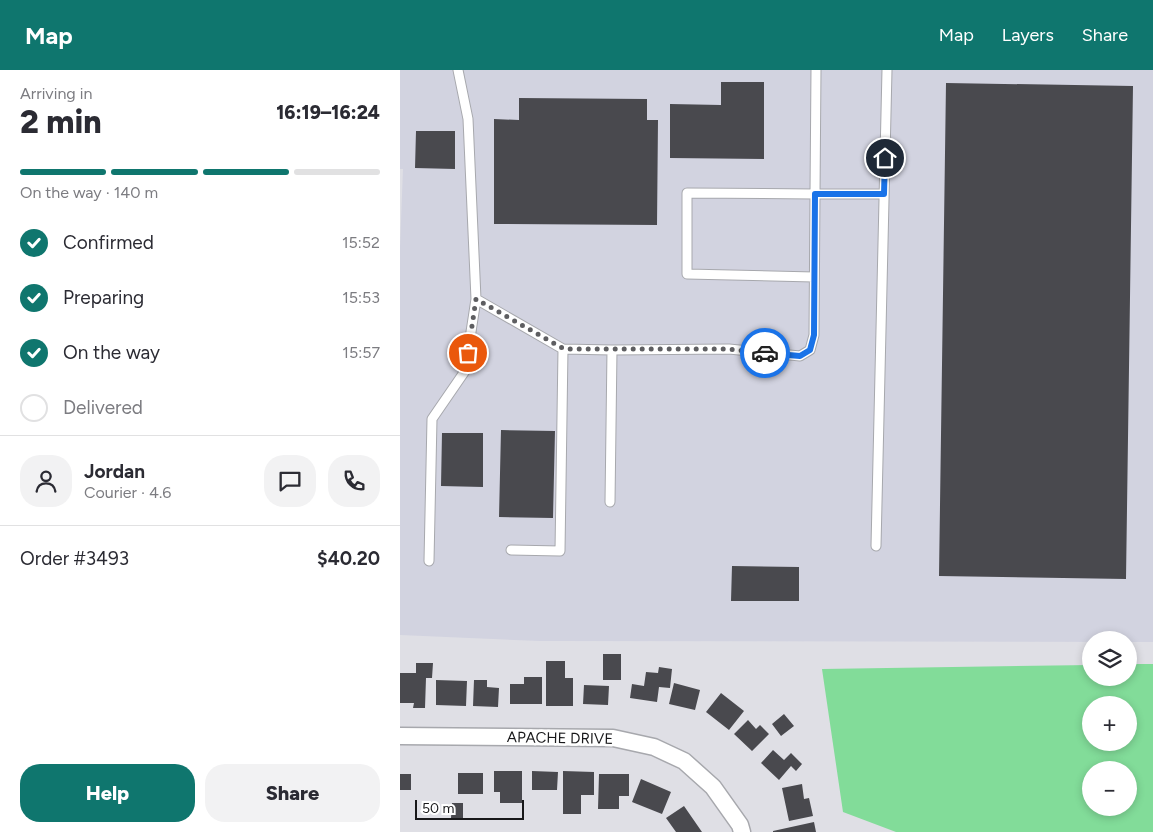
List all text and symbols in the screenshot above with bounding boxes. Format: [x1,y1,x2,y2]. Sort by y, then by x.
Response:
text: Map [25,21,73,50]
text: Map [939,24,974,46]
text: Layers [1002,24,1054,46]
text: Share [1082,24,1128,46]
text: Arriving in [20,84,92,103]
text: 16:19–16:24 [276,101,380,124]
text: 2 min [20,103,102,141]
pin [864,137,906,179]
icon: home [871,144,899,172]
text: On the way · 140 m [20,183,158,202]
icon: check [20,229,48,257]
text: Confirmed [63,231,154,254]
text: 15:52 [342,233,380,252]
icon: check [20,284,48,312]
text: Preparing [63,286,144,309]
text: 15:53 [342,288,380,307]
courier [740,328,790,378]
pin [447,332,489,374]
icon: check [20,339,48,367]
icon: bag [454,339,482,367]
icon: car [751,339,779,367]
text: On the way [63,341,160,364]
text: 15:57 [342,343,380,362]
text: Delivered [63,396,143,419]
button: person [20,455,72,507]
button: chat [264,455,316,507]
button: phone [328,455,380,507]
text: Jordan [84,460,145,483]
text: Courier · 4.6 [84,483,171,502]
text: Order #3493 [20,547,129,570]
text: $40.20 [317,547,380,570]
map controls [1082,631,1137,816]
button: layers [1082,631,1137,686]
button: + [1082,696,1137,751]
street label: APACHE DRIVE [507,728,613,748]
button: − [1082,761,1137,816]
button: Help [20,764,195,822]
button: Share [205,764,380,822]
scale bar [415,797,524,820]
text: 50 m [422,800,454,817]

